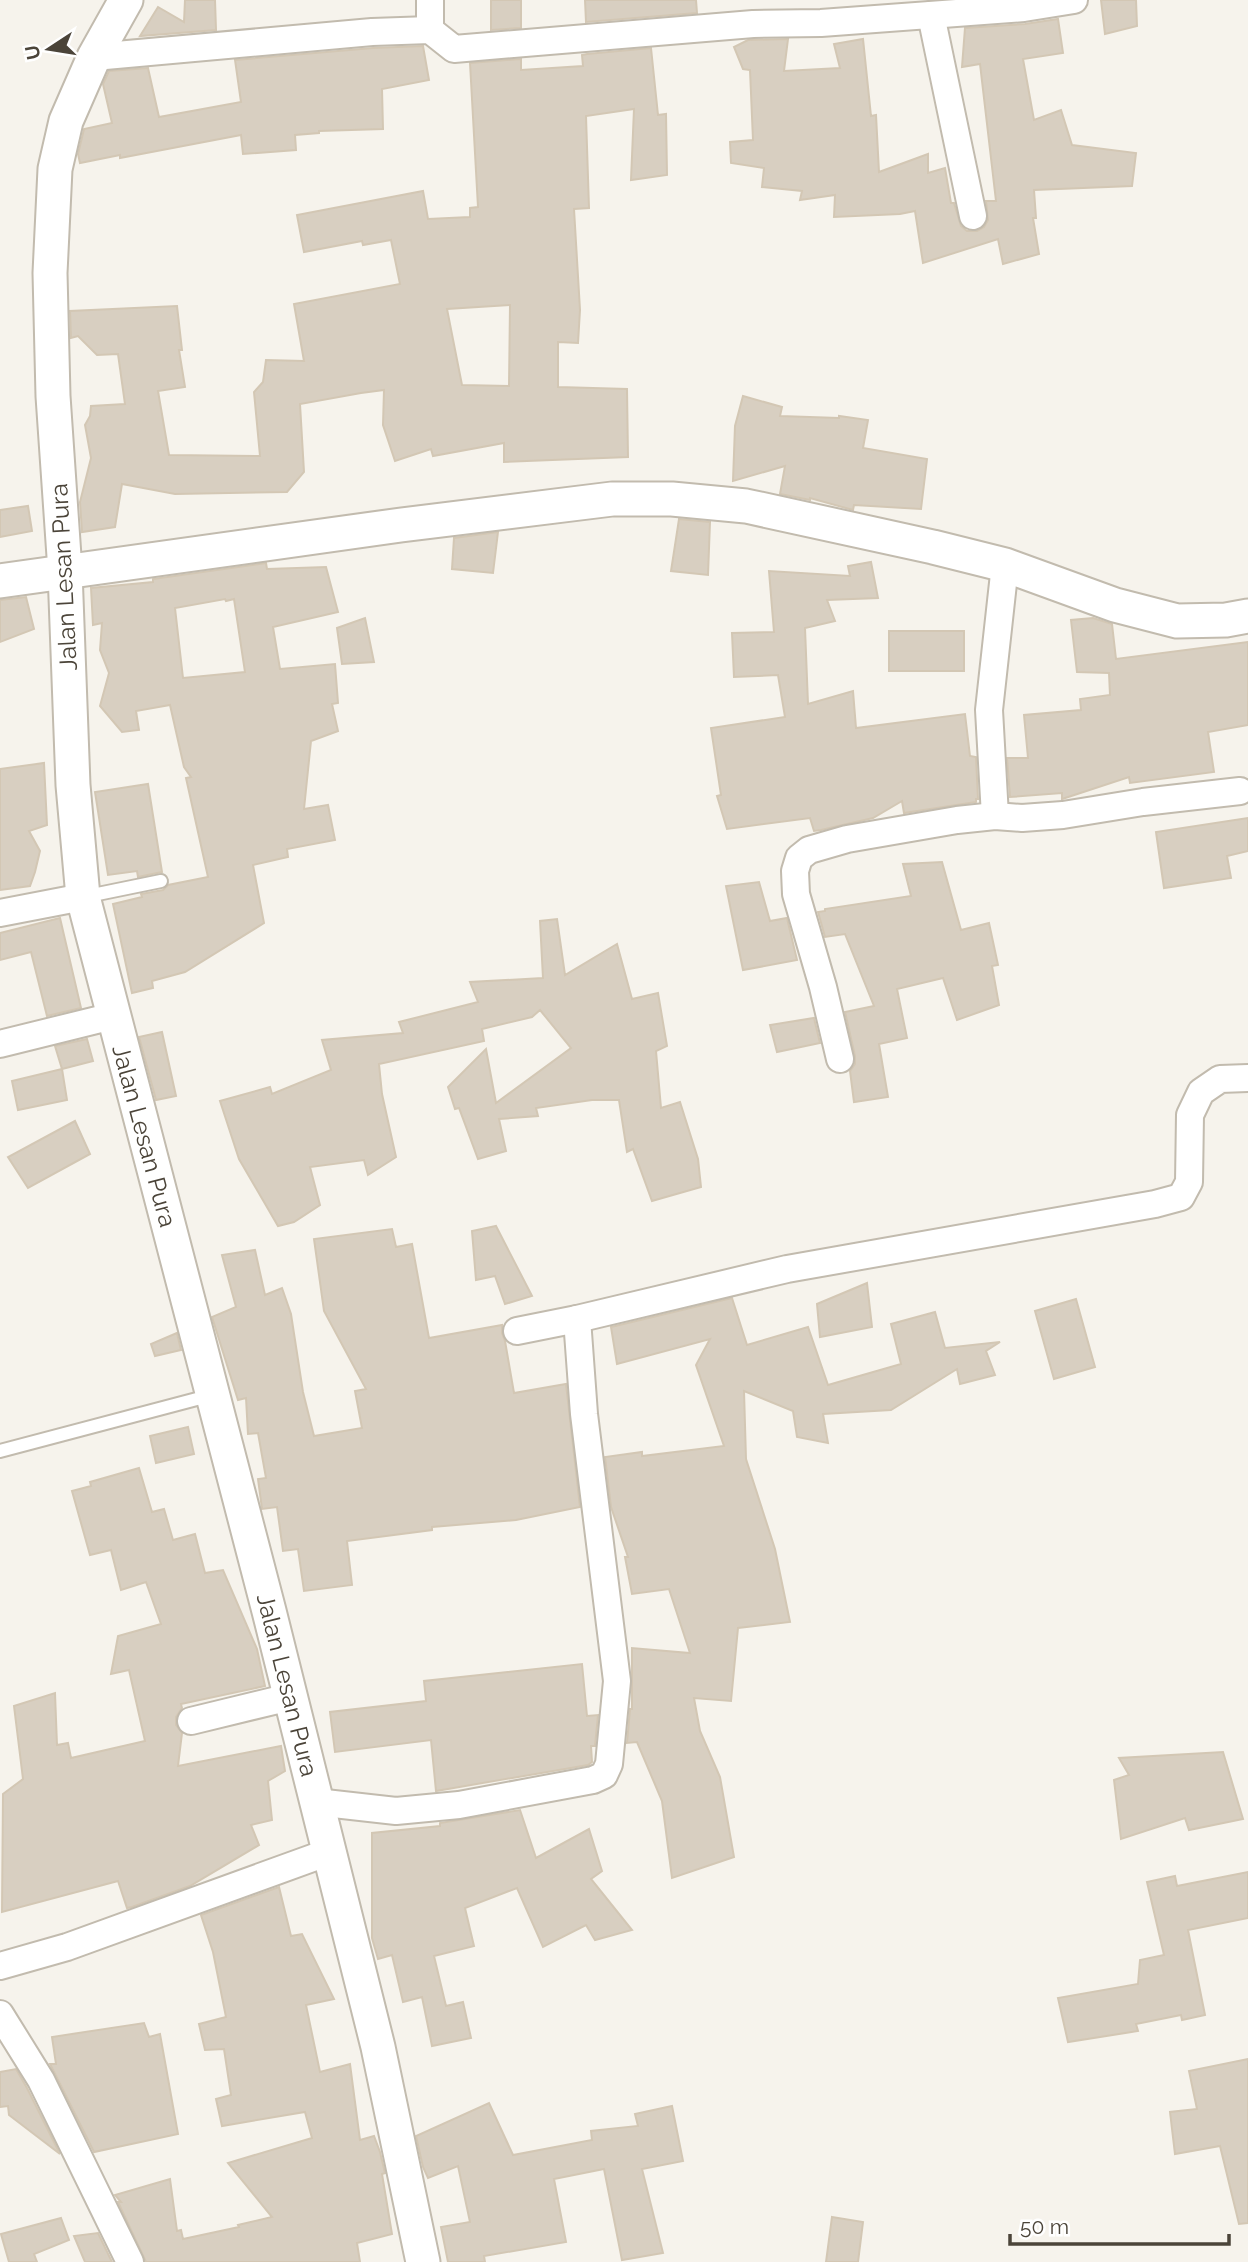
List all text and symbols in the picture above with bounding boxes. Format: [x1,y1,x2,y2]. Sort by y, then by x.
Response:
north arrow [14,14,84,84]
text: U [20,43,45,62]
street label: Jalan Lesan Pura [44,483,83,671]
street label: Jalan Lesan Pura [106,1042,183,1230]
street label: Jalan Lesan Pura [251,1590,324,1779]
scale bar [1010,2202,1229,2246]
text: 50 m [1020,2214,1069,2239]

